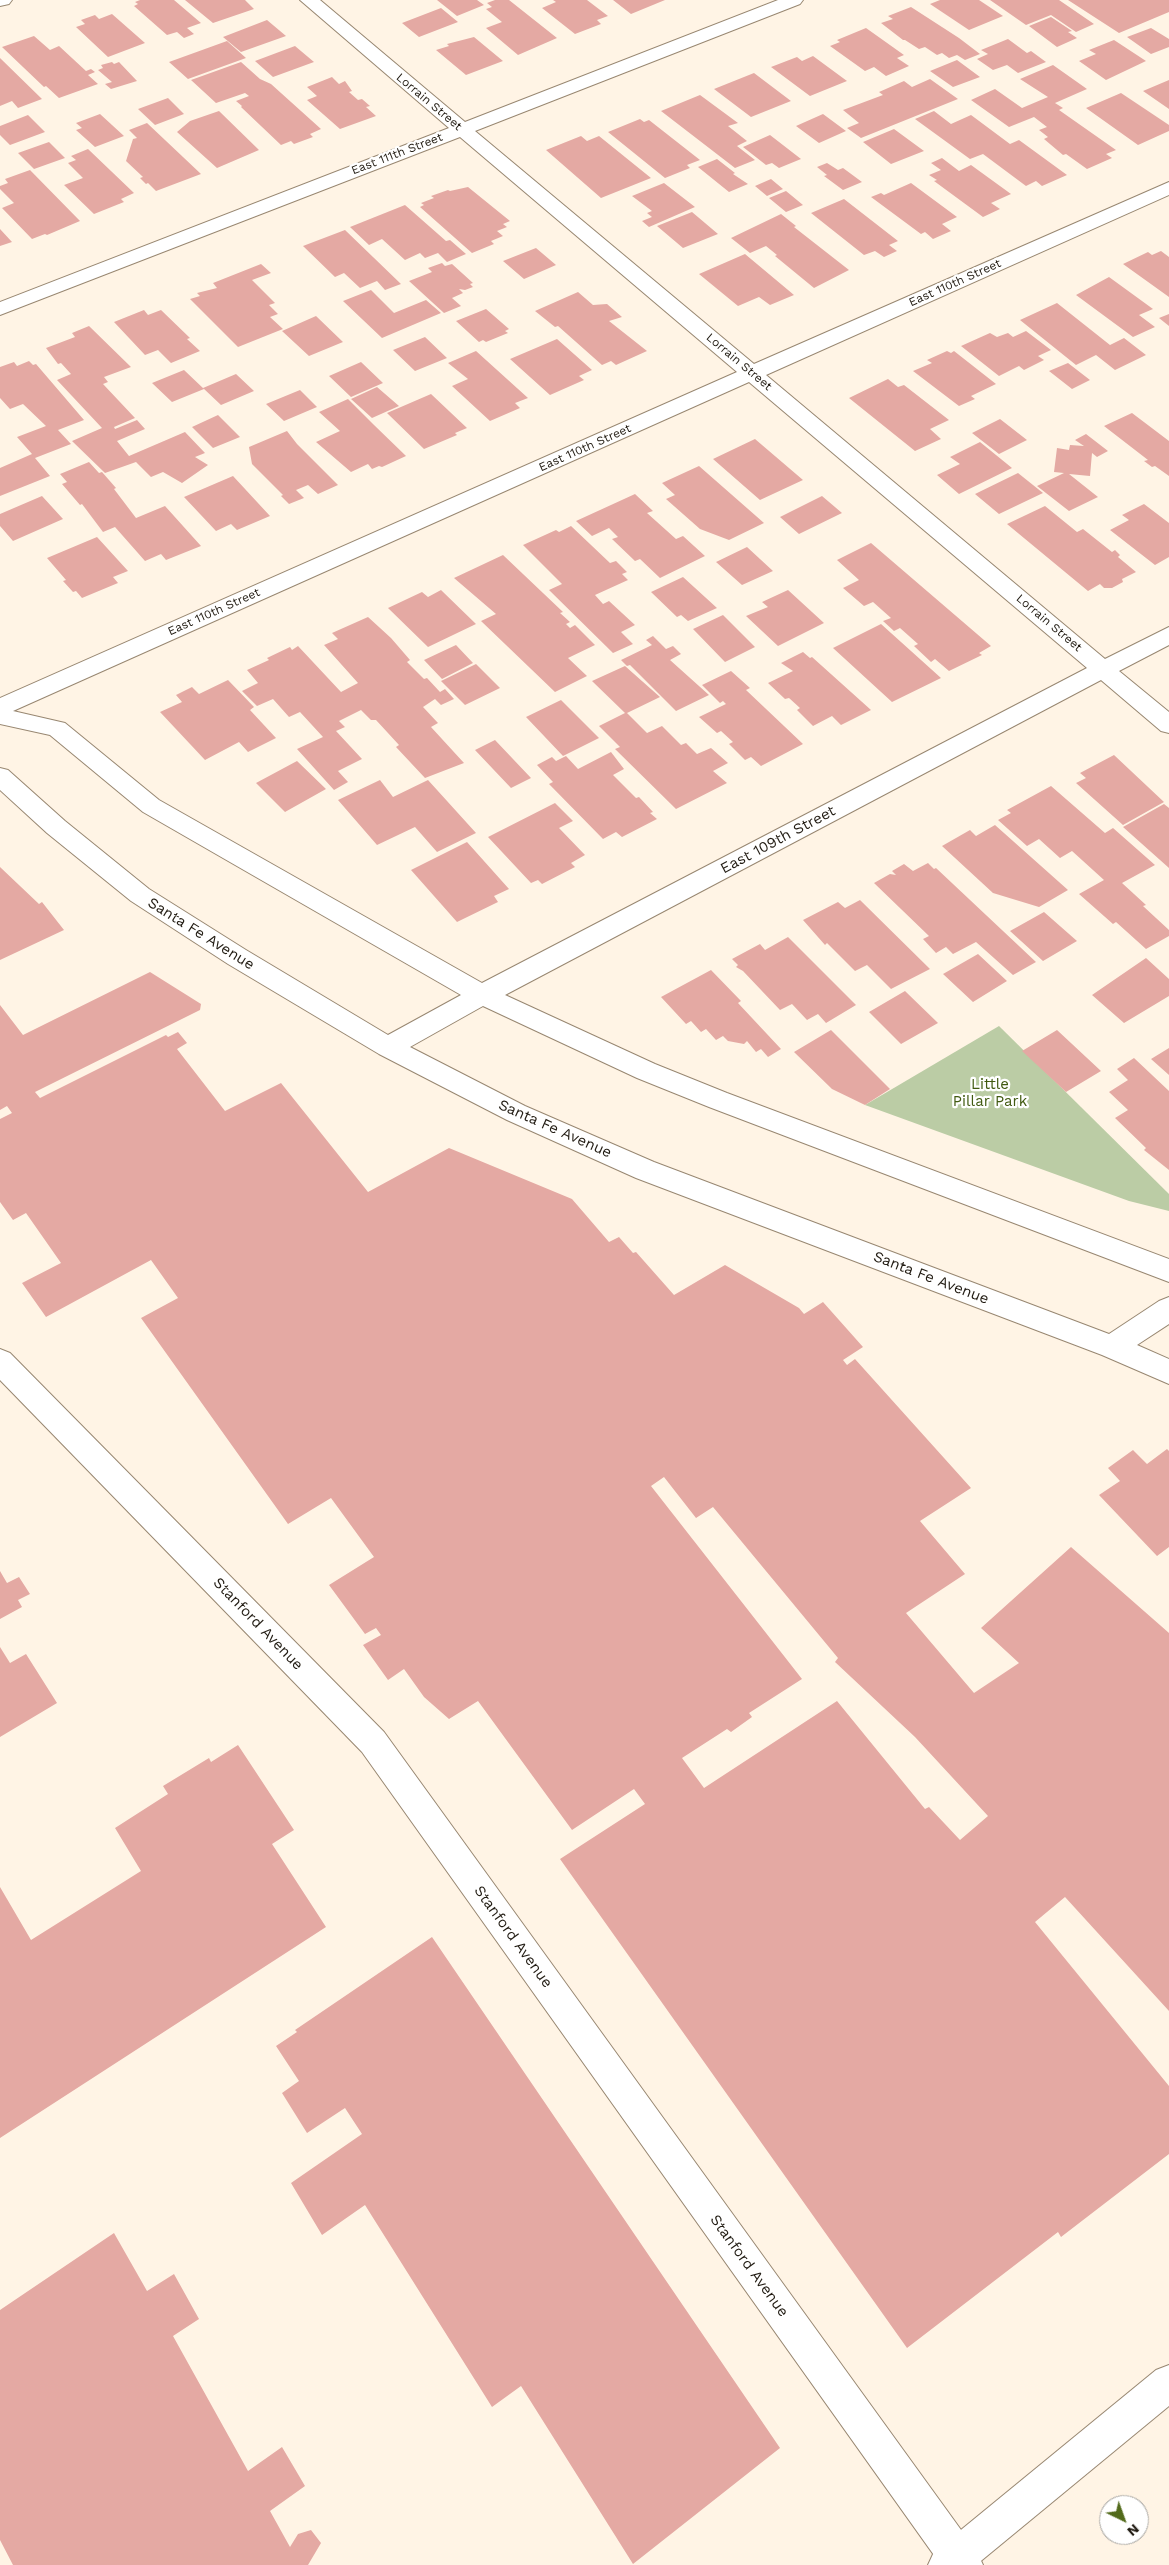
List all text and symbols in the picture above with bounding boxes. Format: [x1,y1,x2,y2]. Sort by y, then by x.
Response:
street label: Lorrain Street [393,70,465,134]
street label: East 111th Street [349,130,445,178]
street label: East 110th Street [907,256,1003,310]
street label: Lorrain Street [703,330,775,394]
street label: East 110th Street [537,421,633,475]
street label: East 110th Street [166,585,262,639]
street label: Lorrain Street [1013,591,1085,655]
street label: East 109th Street [717,802,839,878]
street label: Santa Fe Avenue [144,894,258,974]
park label: Little Pillar Park [953,1076,1027,1111]
street label: Santa Fe Avenue [496,1096,614,1162]
street label: Santa Fe Avenue [871,1248,991,1308]
street label: Stanford Avenue [209,1574,307,1674]
street label: Stanford Avenue [470,1882,556,1992]
street label: Stanford Avenue [706,2211,792,2321]
north arrow [1099,2495,1149,2545]
text: N [1124,2521,1143,2540]

